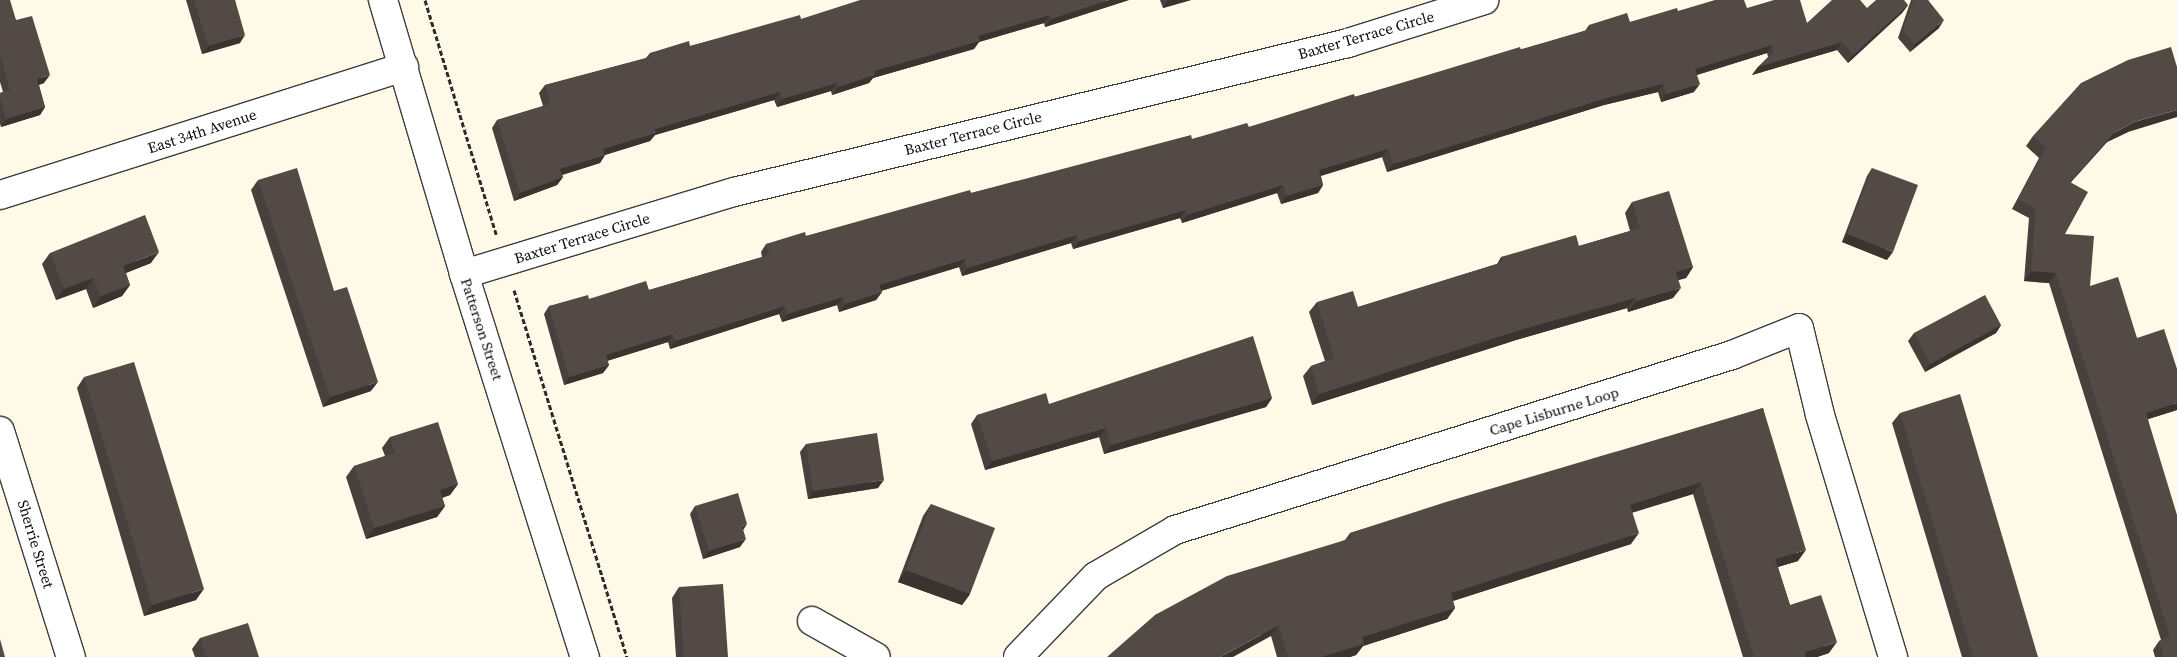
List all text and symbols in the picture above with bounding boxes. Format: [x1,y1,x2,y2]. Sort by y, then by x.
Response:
street label: Baxter Terrace Circle [1296,7,1436,63]
street label: East 34th Avenue [145,105,259,157]
street label: Baxter Terrace Circle [902,107,1044,159]
street label: Baxter Terrace Circle [512,209,652,267]
street label: Patterson Street [457,276,507,382]
street label: Cape Lisburne Loop [1487,383,1621,439]
street label: Sherrie Street [14,498,58,590]

